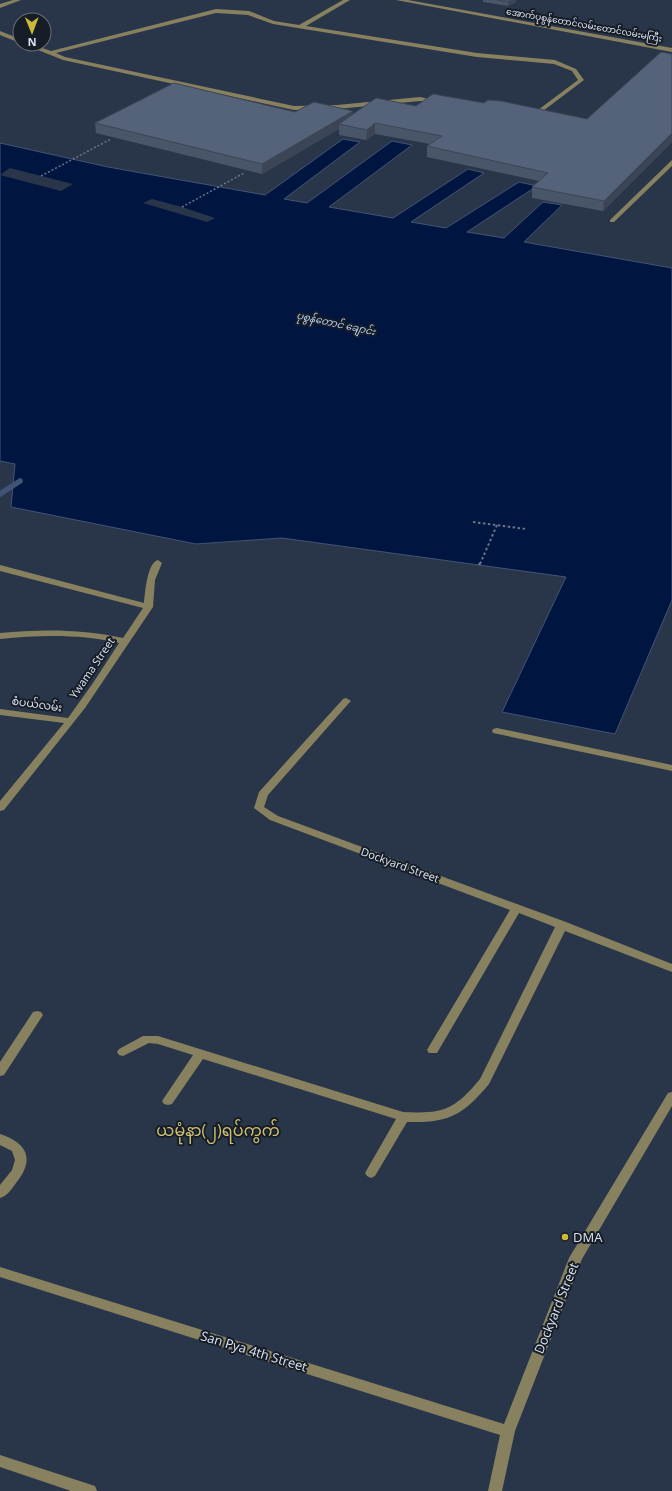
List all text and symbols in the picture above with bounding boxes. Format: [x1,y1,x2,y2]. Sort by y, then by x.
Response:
street label: အောက်ပုစွန်တောင်လမ်းတောင်လမ်းမကြီး [505,4,663,46]
north arrow [12,12,52,52]
text: N [28,35,37,50]
water label: ပုစွန်တောင် ချောင်း [295,308,377,340]
street label: Ywama Street [66,634,118,701]
street label: စံပယ်လမ်း [11,693,63,714]
street label: Dockyard Street [359,843,441,886]
district label: ယမုံနာ(၂)ရပ်ကွက် [156,1119,280,1145]
place label: DMA [573,1228,603,1246]
marker: DMA [560,1232,570,1242]
street label: Dockyard Street [529,1259,583,1356]
street label: San Pya 4th Street [199,1326,310,1376]

